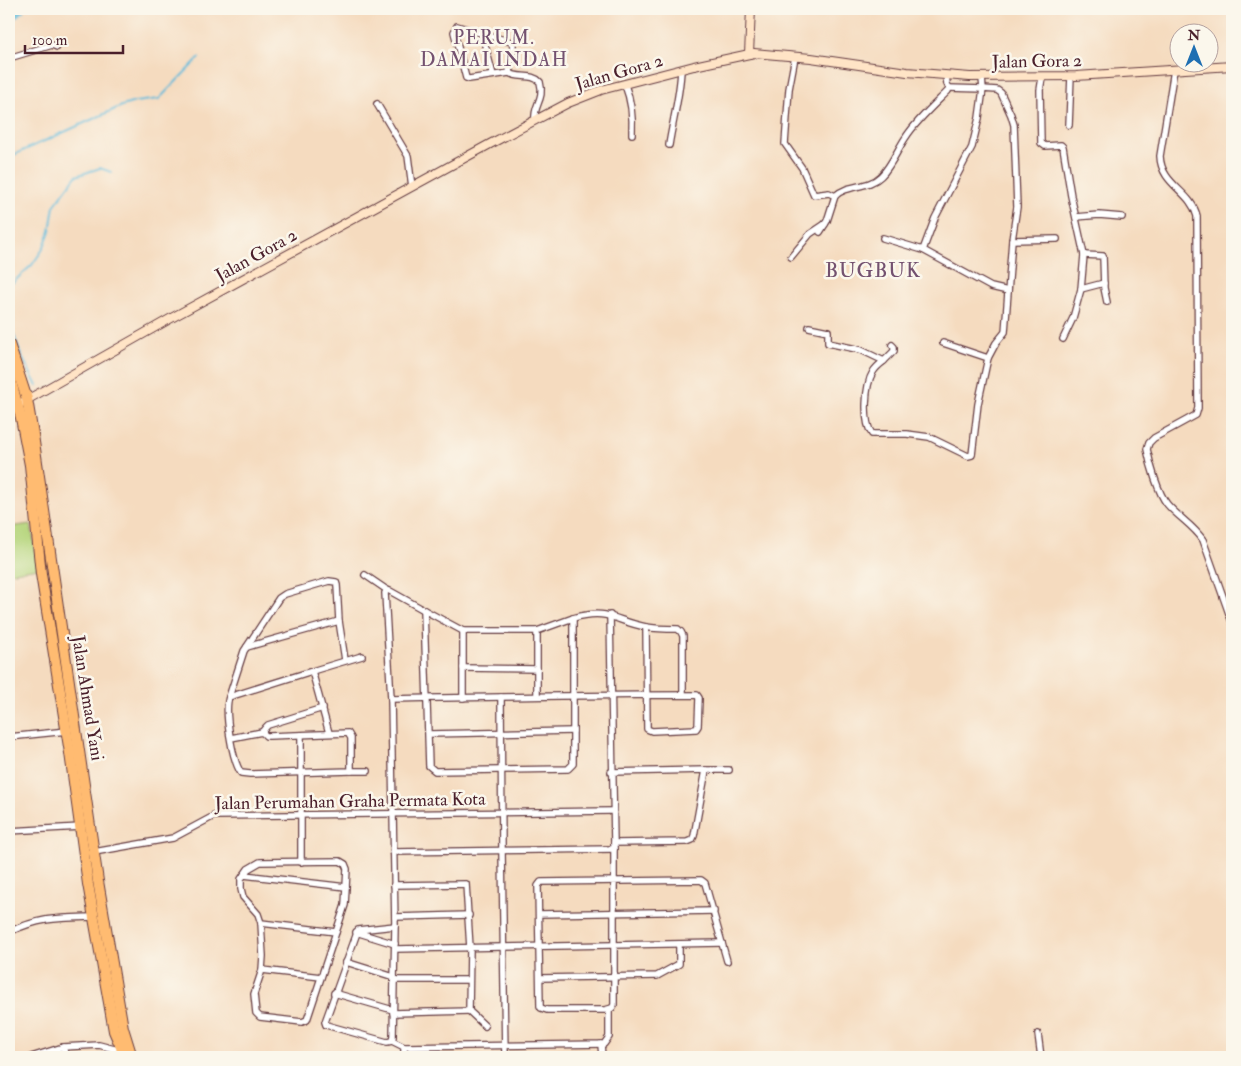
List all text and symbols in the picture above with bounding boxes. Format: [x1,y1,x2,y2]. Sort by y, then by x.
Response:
scale bar [25,22,122,54]
north arrow [1168,22,1218,72]
district label: PERUM. DAMAI INDAH [420,26,568,72]
text: N [1187,27,1201,44]
text: 100 m [32,31,68,50]
street label: Jalan Gora 2 [572,49,666,96]
street label: Jalan Gora 2 [991,49,1082,74]
street label: Jalan Gora 2 [210,224,301,288]
district label: BUGBUK [825,258,921,283]
street label: Jalan Ahmad Yani [66,633,109,763]
street label: Jalan Perumahan Graha Permata Kota [213,788,486,815]

